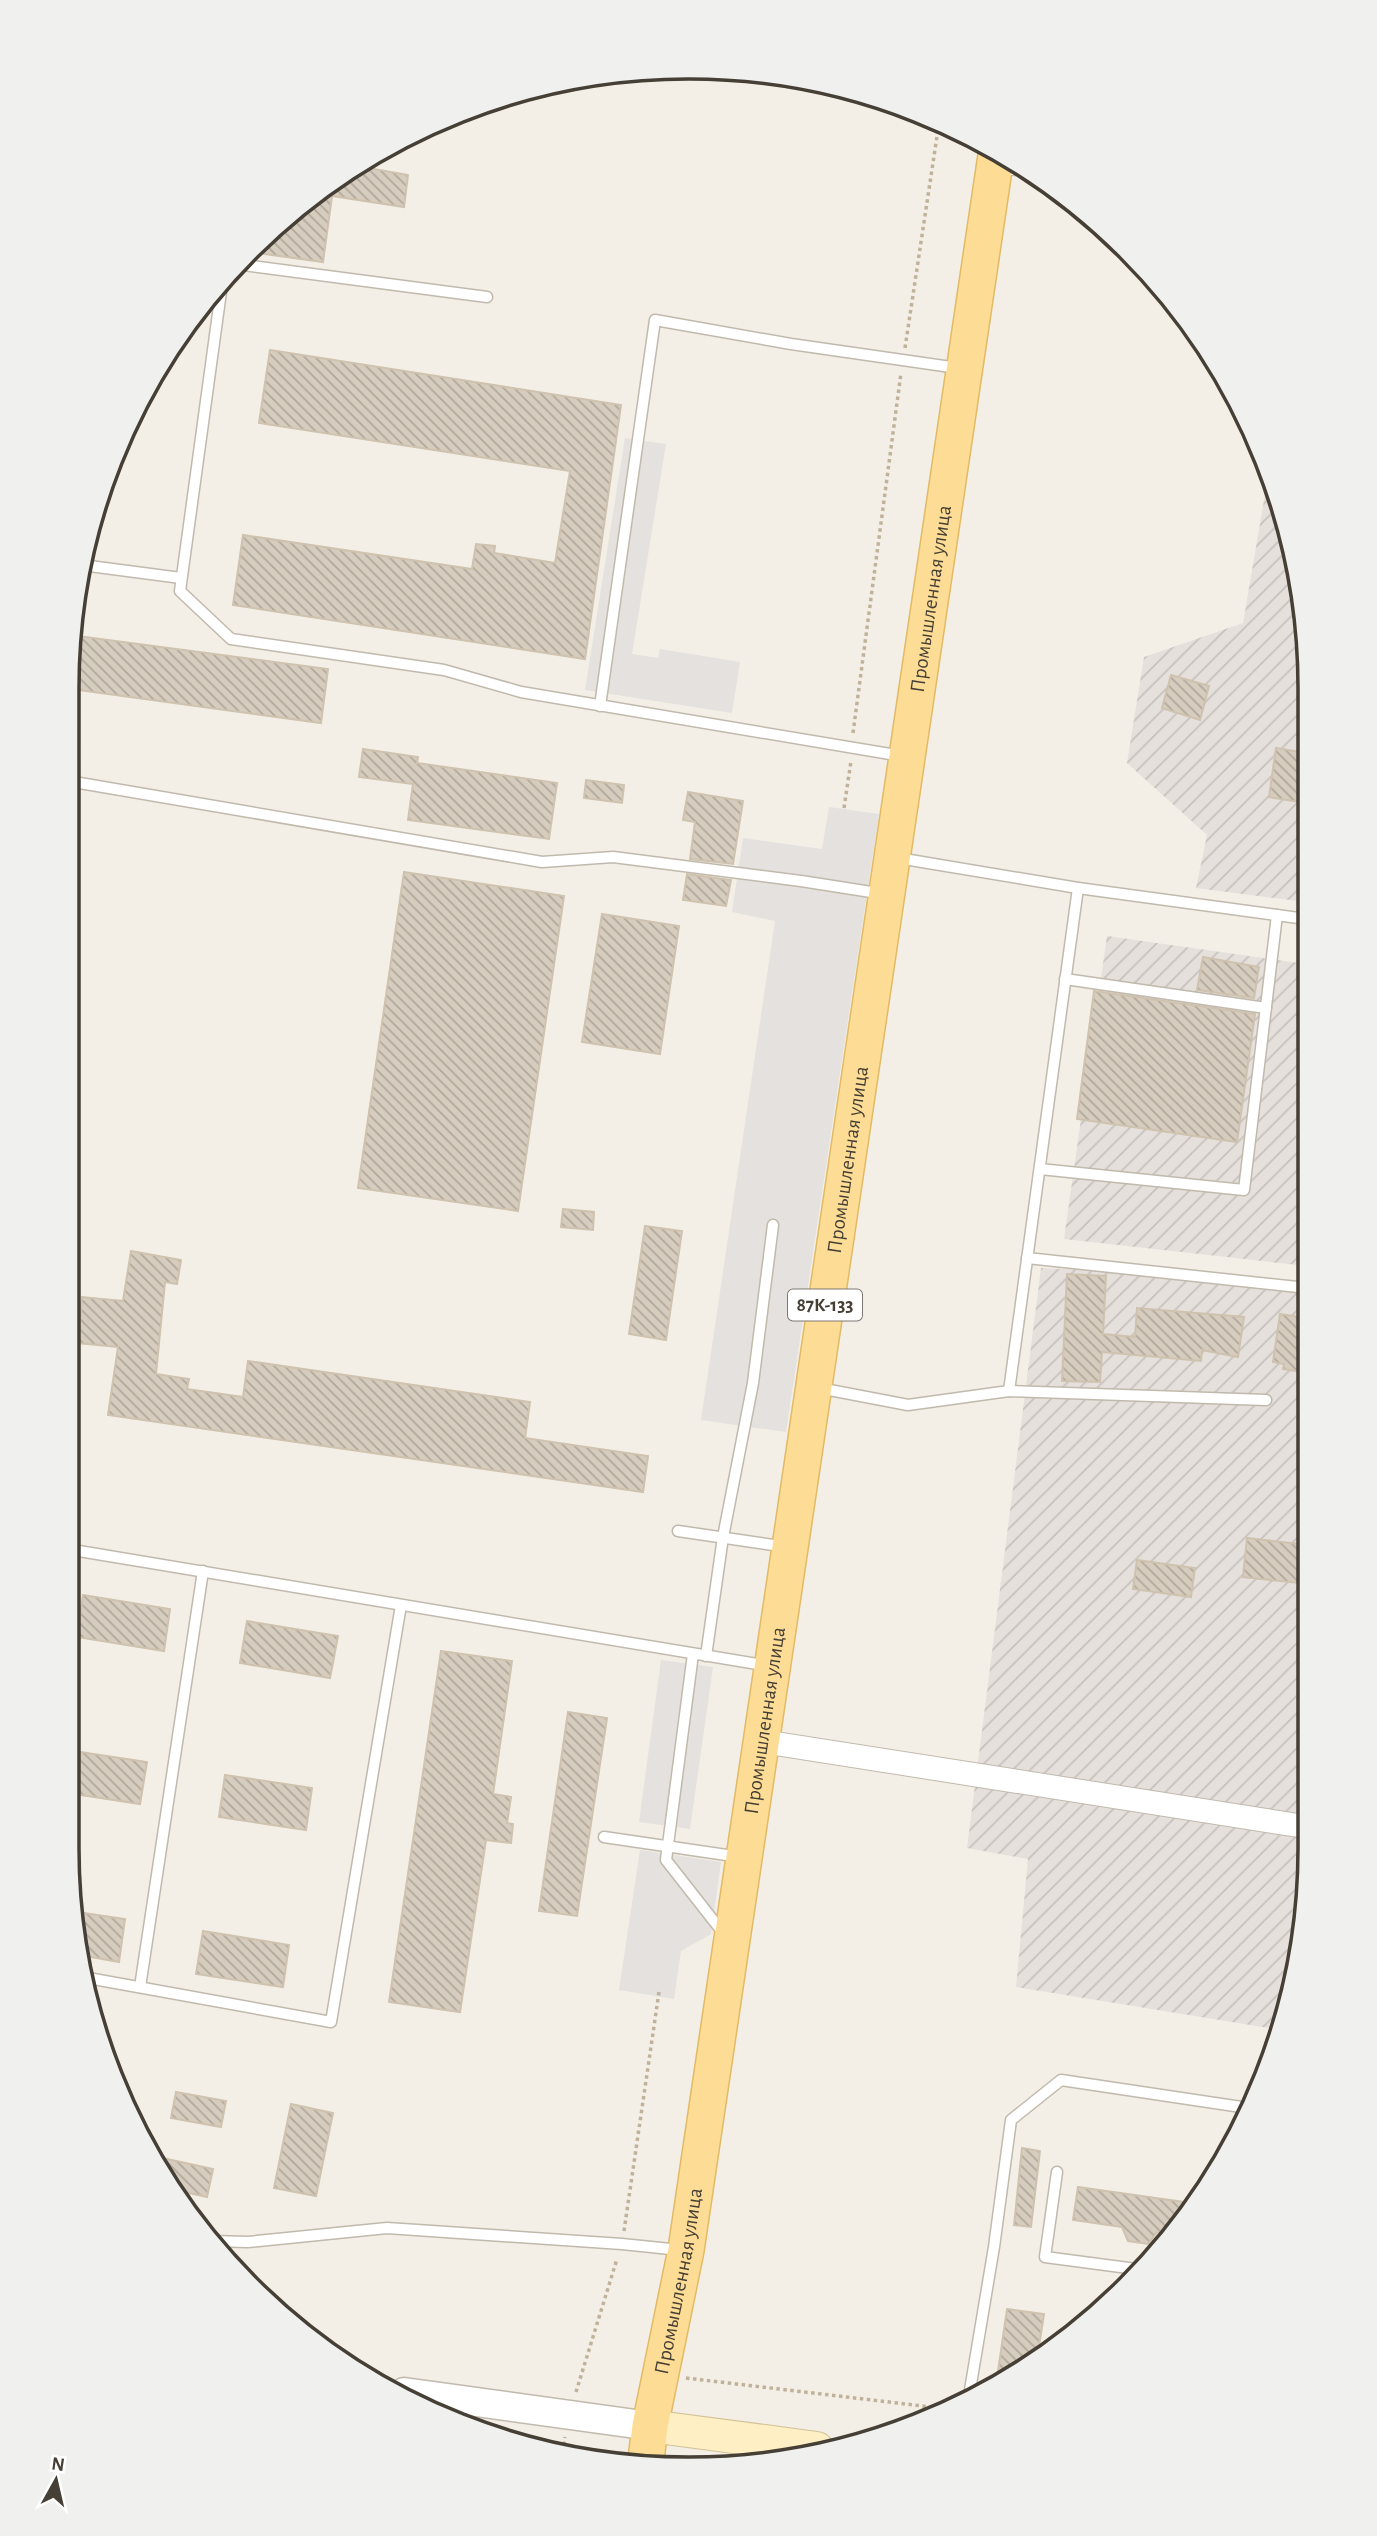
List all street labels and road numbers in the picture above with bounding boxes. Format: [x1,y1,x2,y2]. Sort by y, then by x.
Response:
street label: Промышленная улица [906,503,955,694]
street label: Промышленная улица [823,1064,872,1255]
road number: 87К-133 [788,1289,862,1320]
street label: Промышленная улица [740,1625,789,1816]
street label: Промышленная улица [650,2186,706,2376]

